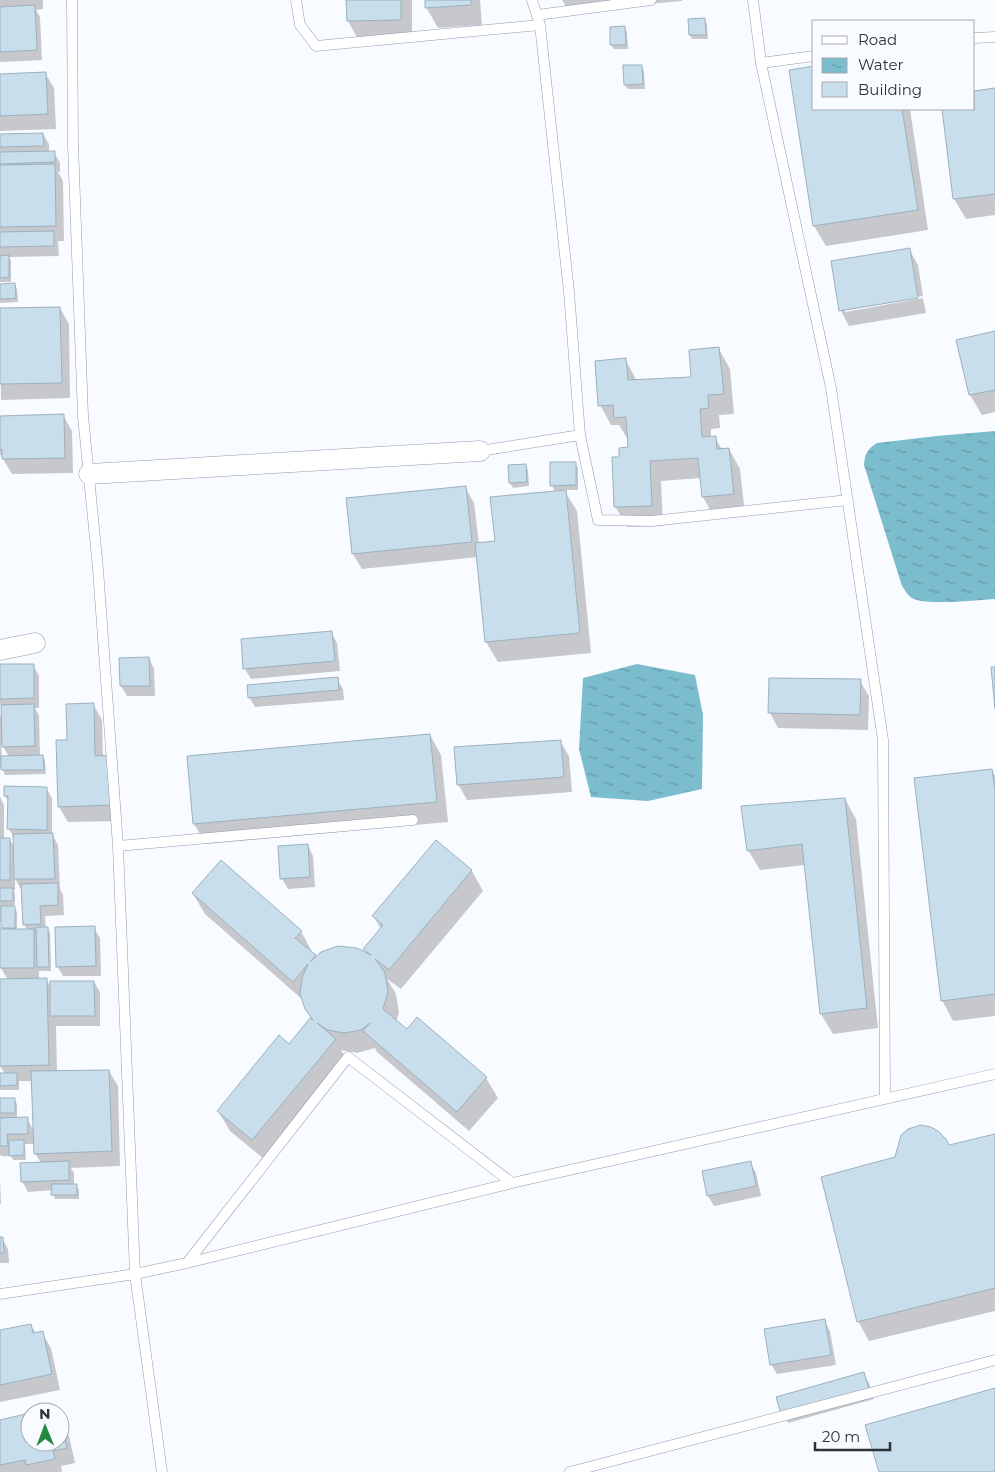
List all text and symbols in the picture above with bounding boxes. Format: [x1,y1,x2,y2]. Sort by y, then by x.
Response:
legend [812,20,975,110]
text: Road [858,30,897,49]
text: Water [858,55,904,74]
text: Building [858,80,922,99]
north arrow [20,1402,70,1452]
text: N [39,1405,51,1423]
scale bar [815,1420,890,1452]
text: 20 m [822,1427,860,1446]

